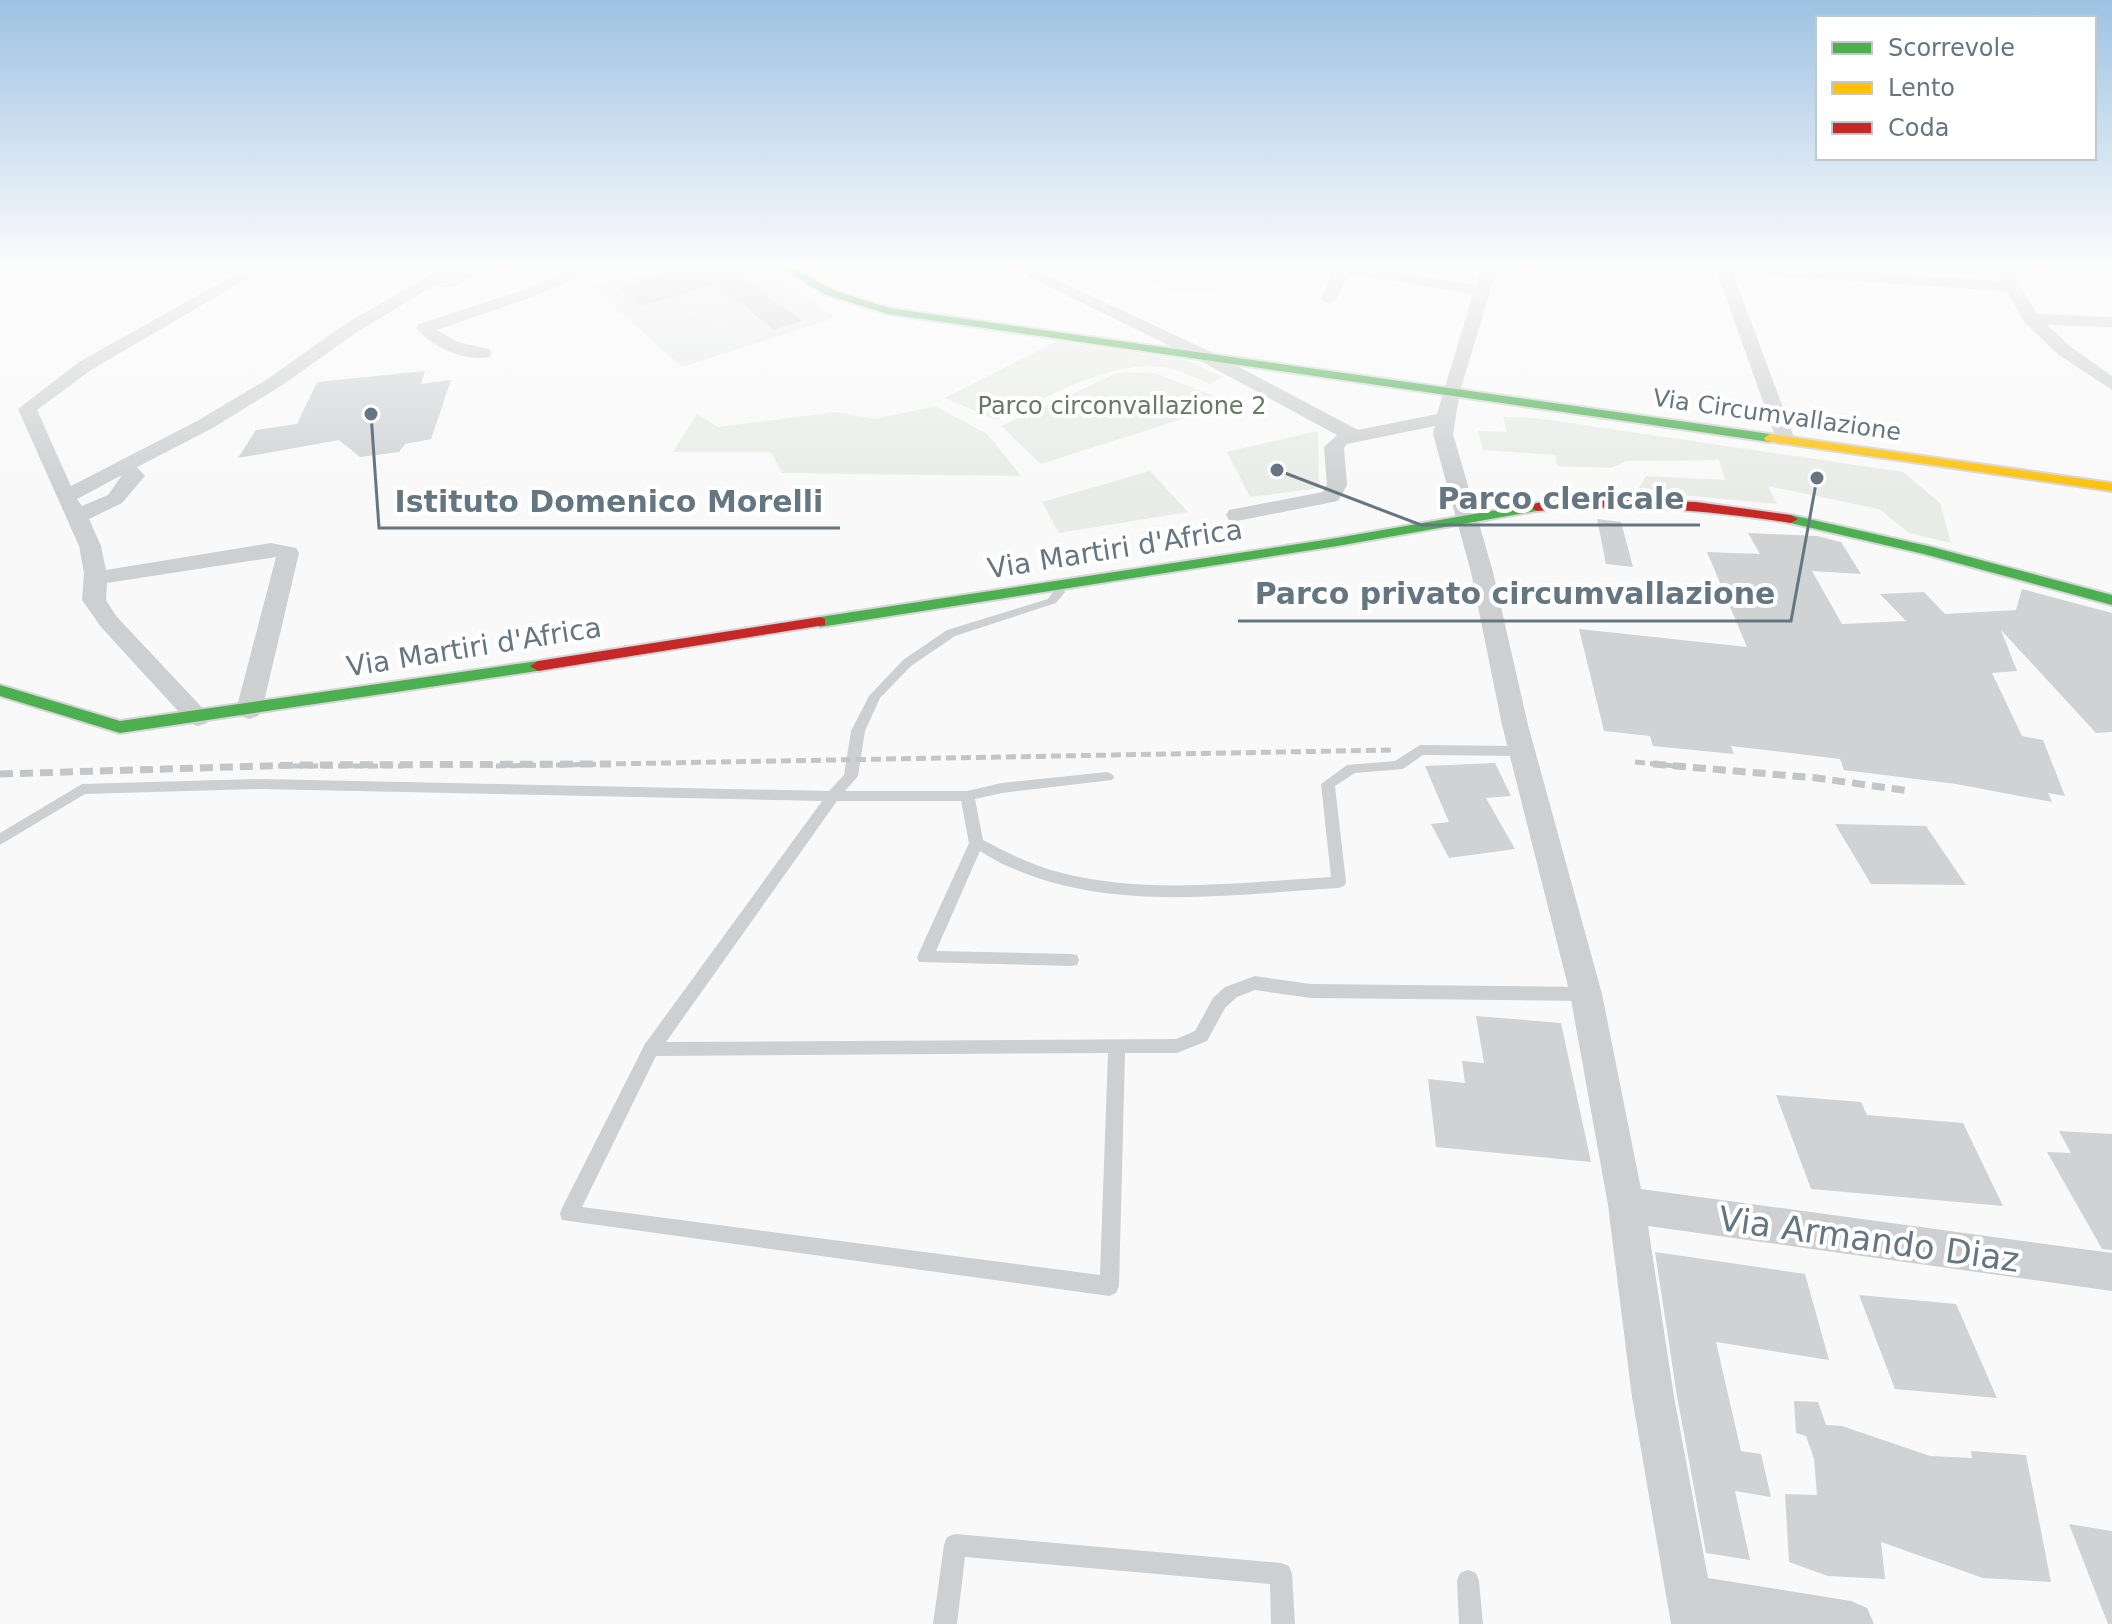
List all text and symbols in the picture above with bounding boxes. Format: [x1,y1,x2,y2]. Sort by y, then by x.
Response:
legend [1816,16,2096,160]
text: Scorrevole [1888,34,2015,62]
text: Lento [1888,74,1955,102]
text: Coda [1888,114,1949,142]
street label: Via Circumvallazione [1651,384,1903,446]
park label: Parco circonvallazione 2 [977,392,1267,420]
callout: Parco clericale [1421,471,1700,525]
callout: Istituto Domenico Morelli [379,474,840,528]
text: Parco clericale [1437,481,1685,516]
text: Istituto Domenico Morelli [395,484,823,519]
street label: Via Martiri d'Africa [985,513,1245,585]
callout: Parco privato circumvallazione [1238,567,1791,621]
text: Parco privato circumvallazione [1255,576,1775,611]
street label: Via Martiri d'Africa [344,611,604,683]
street label: Via Armando Diaz [1716,1198,2022,1280]

